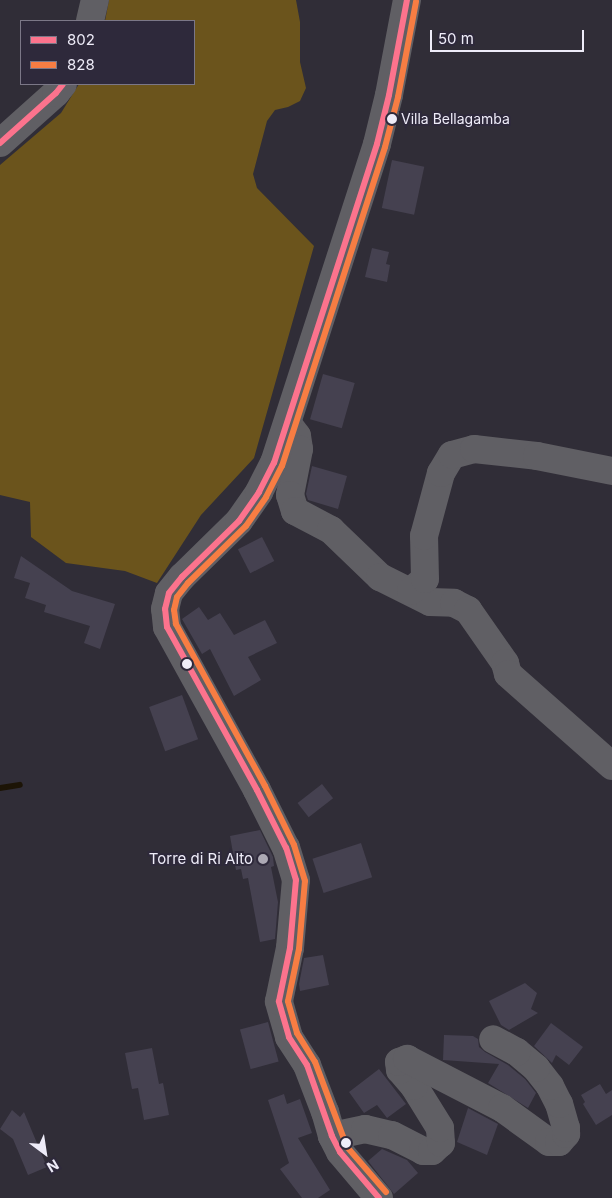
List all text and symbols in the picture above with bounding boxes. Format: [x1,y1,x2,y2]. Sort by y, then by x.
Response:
legend [20,20,195,85]
scale bar [432,20,586,52]
text: 50 m [438,29,474,48]
text: 802 [67,30,95,49]
text: 828 [67,55,95,74]
place label: Villa Bellagamba [401,111,510,127]
marker: Villa Bellagamba [387,114,397,124]
unlabelled marker [182,659,192,669]
place label: Torre di Ri Alto [149,850,253,868]
marker: Torre di Ri Alto [257,853,269,865]
north arrow [20,1128,70,1178]
unlabelled marker [341,1138,351,1148]
text: N [44,1156,62,1176]

